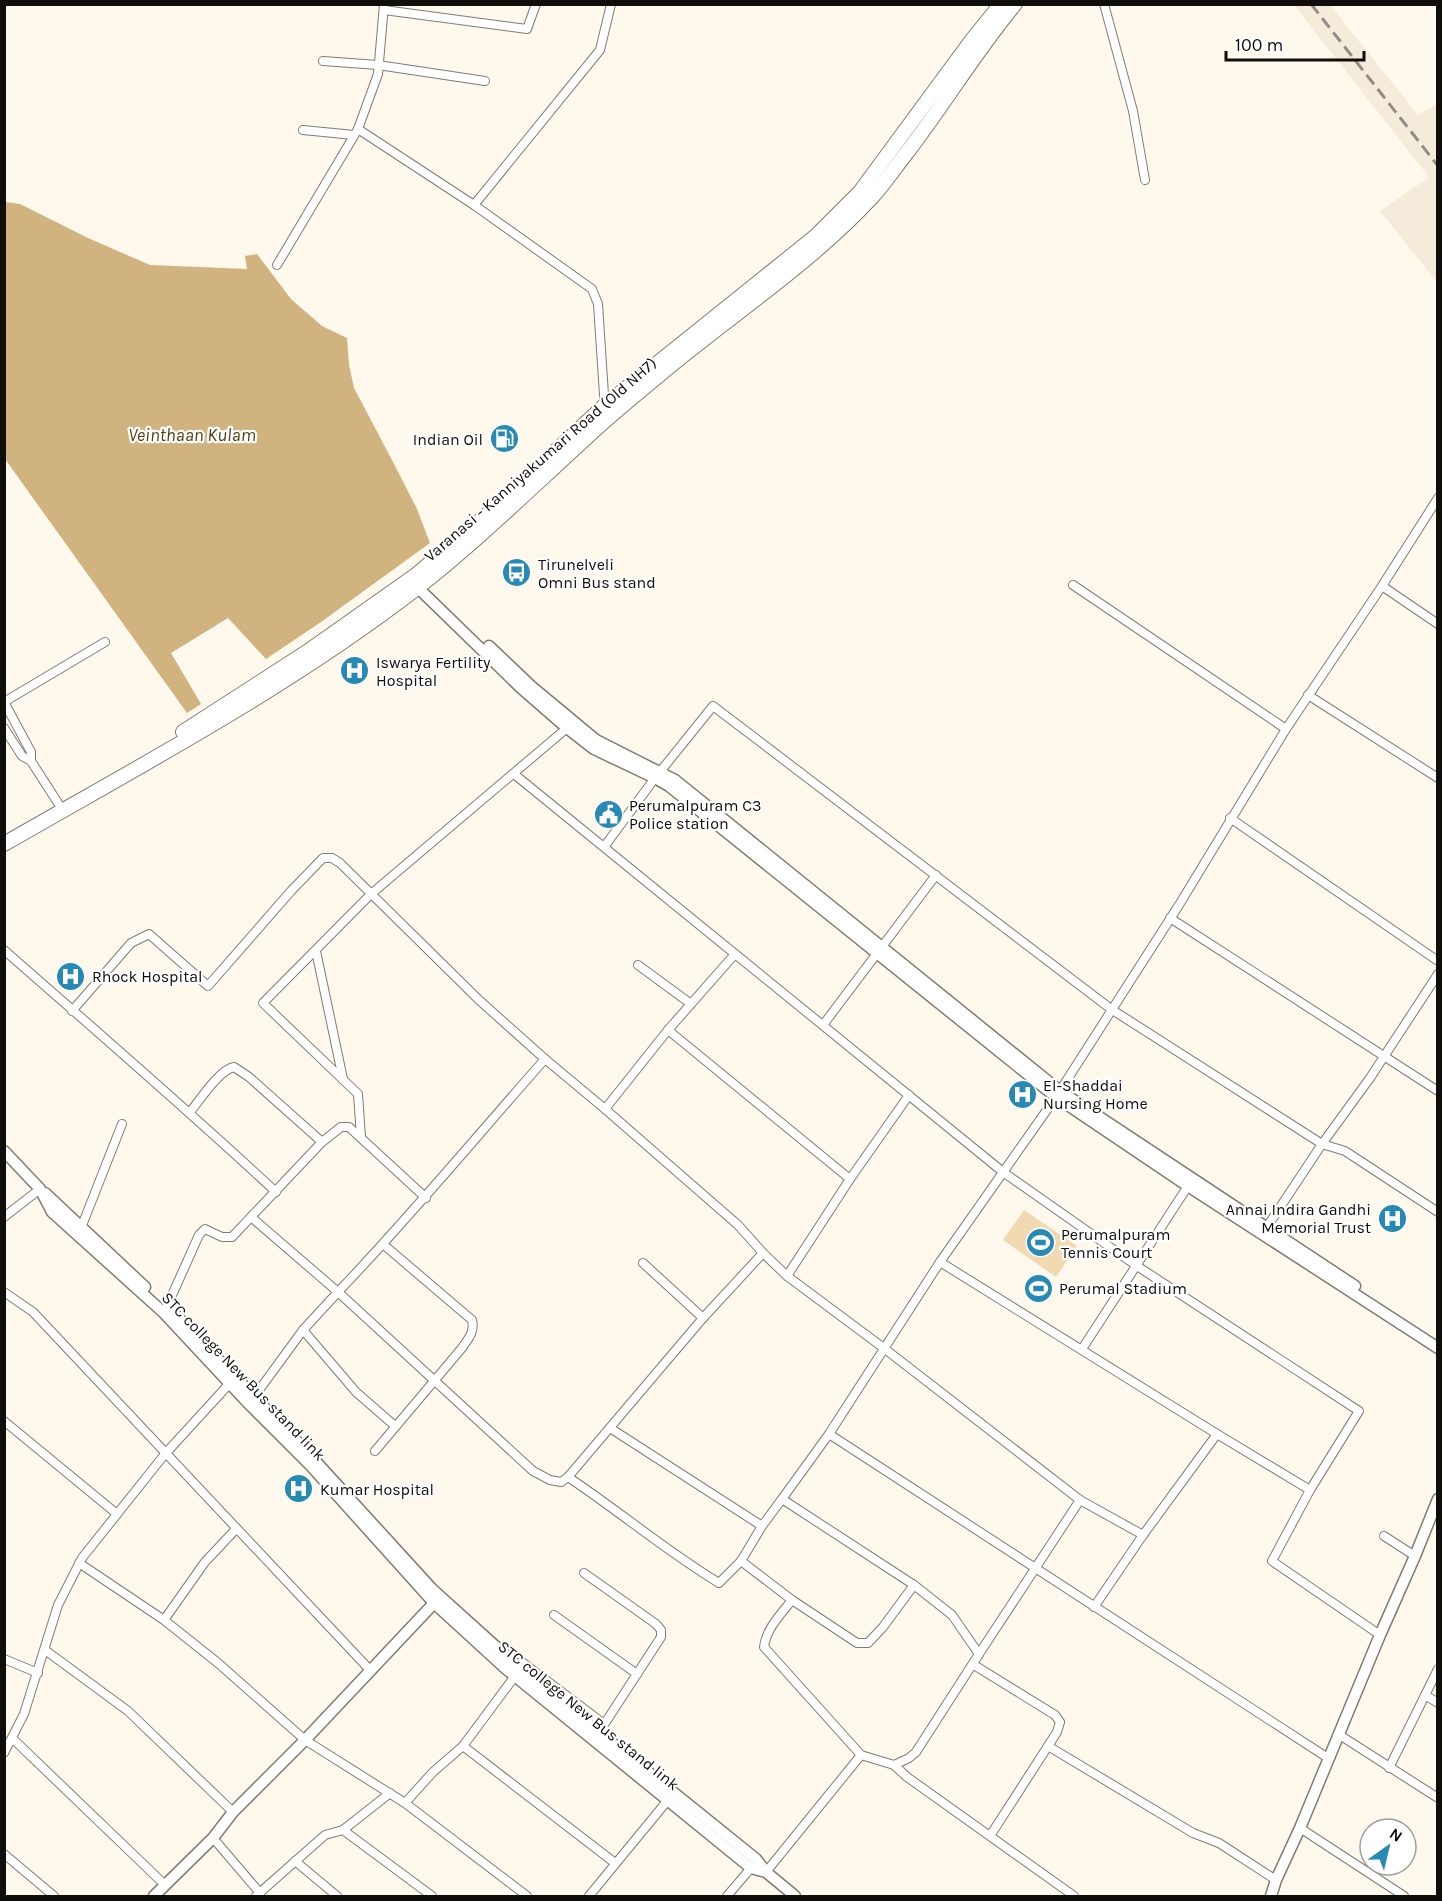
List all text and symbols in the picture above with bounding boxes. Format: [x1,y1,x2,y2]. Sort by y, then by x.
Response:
scale bar [1226,24,1364,62]
text: 100 m [1235,34,1283,56]
street label: Varanasi - Kanniyakumari Road (Old NH7) [420,353,660,565]
fuel station icon: Indian Oil [488,423,520,455]
water label: Veinthaan Kulam [128,424,256,446]
place label: Indian Oil [413,430,483,449]
place label: Tirunelveli Omni Bus stand [538,555,656,592]
bus stop icon: Tirunelveli Omni Bus stand [501,557,533,589]
place label: Iswarya Fertility Hospital [376,653,491,690]
hospital icon: Iswarya Fertility Hospital [339,655,371,687]
place label: Perumalpuram C3 Police station [629,796,761,833]
public building icon: Perumalpuram C3 Police station [592,798,624,830]
hospital icon: Rhock Hospital [55,960,87,992]
place label: Rhock Hospital [92,967,203,986]
place label: El-Shaddai Nursing Home [1043,1076,1148,1113]
hospital icon: El-Shaddai Nursing Home [1006,1078,1038,1110]
place label: Annai Indira Gandhi Memorial Trust [1226,1200,1371,1237]
hospital icon: Annai Indira Gandhi Memorial Trust [1376,1202,1408,1234]
place label: Perumalpuram Tennis Court [1061,1225,1170,1262]
sports icon: Perumalpuram Tennis Court [1024,1227,1056,1259]
sports icon: Perumal Stadium [1022,1272,1054,1304]
place label: Perumal Stadium [1059,1279,1187,1298]
street label: STC college New Bus stand link [158,1288,329,1465]
hospital icon: Kumar Hospital [283,1473,315,1505]
place label: Kumar Hospital [320,1480,434,1499]
street label: STC college New Bus stand link [495,1637,683,1794]
north arrow [1358,1817,1418,1877]
text: N [1386,1824,1406,1846]

